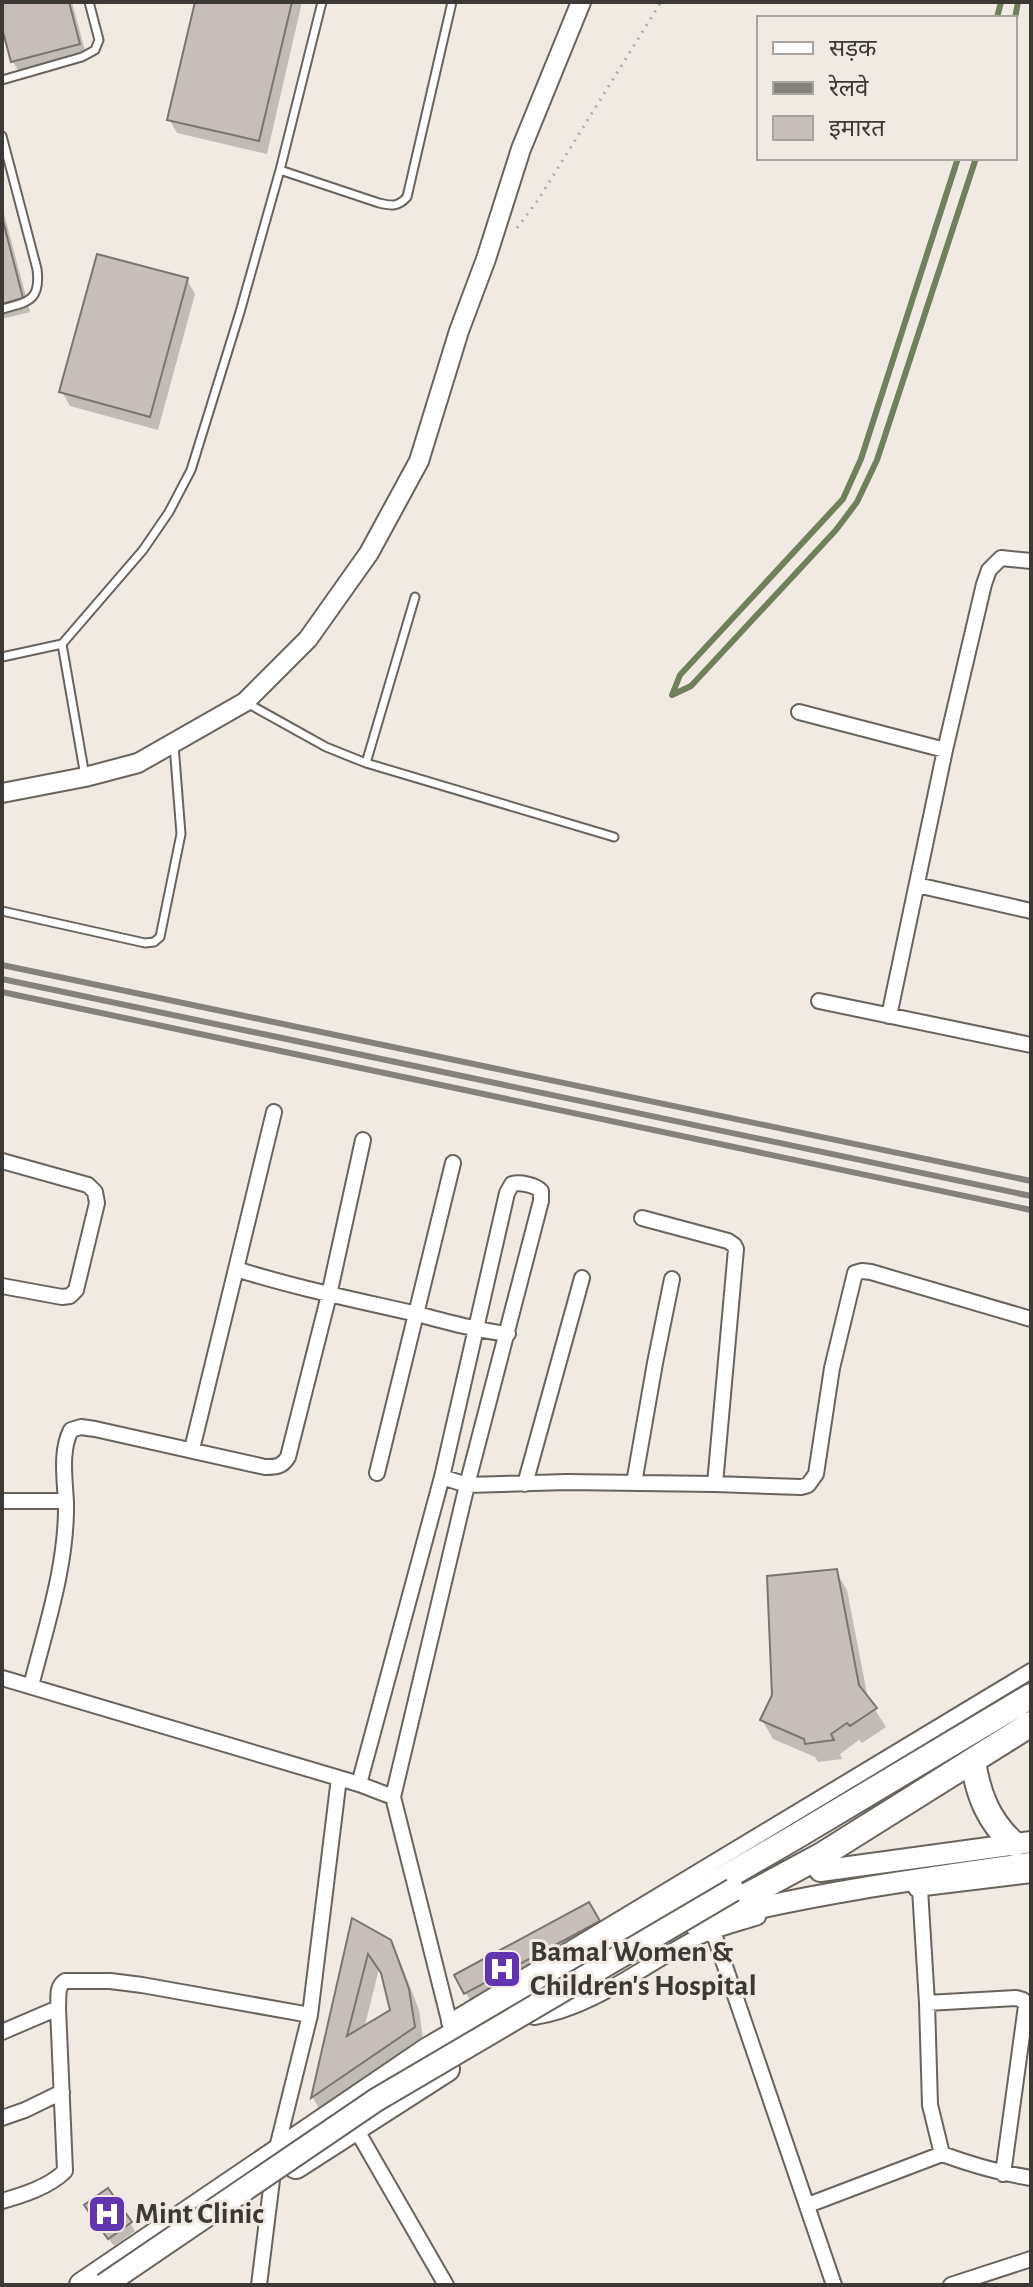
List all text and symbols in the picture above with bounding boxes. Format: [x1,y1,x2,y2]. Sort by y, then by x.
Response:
legend [757,16,1017,160]
text: सड़क [829,37,877,61]
text: रेलवे [828,74,869,101]
text: इमारत [829,117,886,141]
place label: Bamal Women & Children's Hospital [530,1937,757,2001]
hospital icon: Bamal Women & Children's Hospital [481,1948,523,1990]
hospital icon: Mint Clinic [86,2193,128,2235]
place label: Mint Clinic [135,2199,264,2229]

